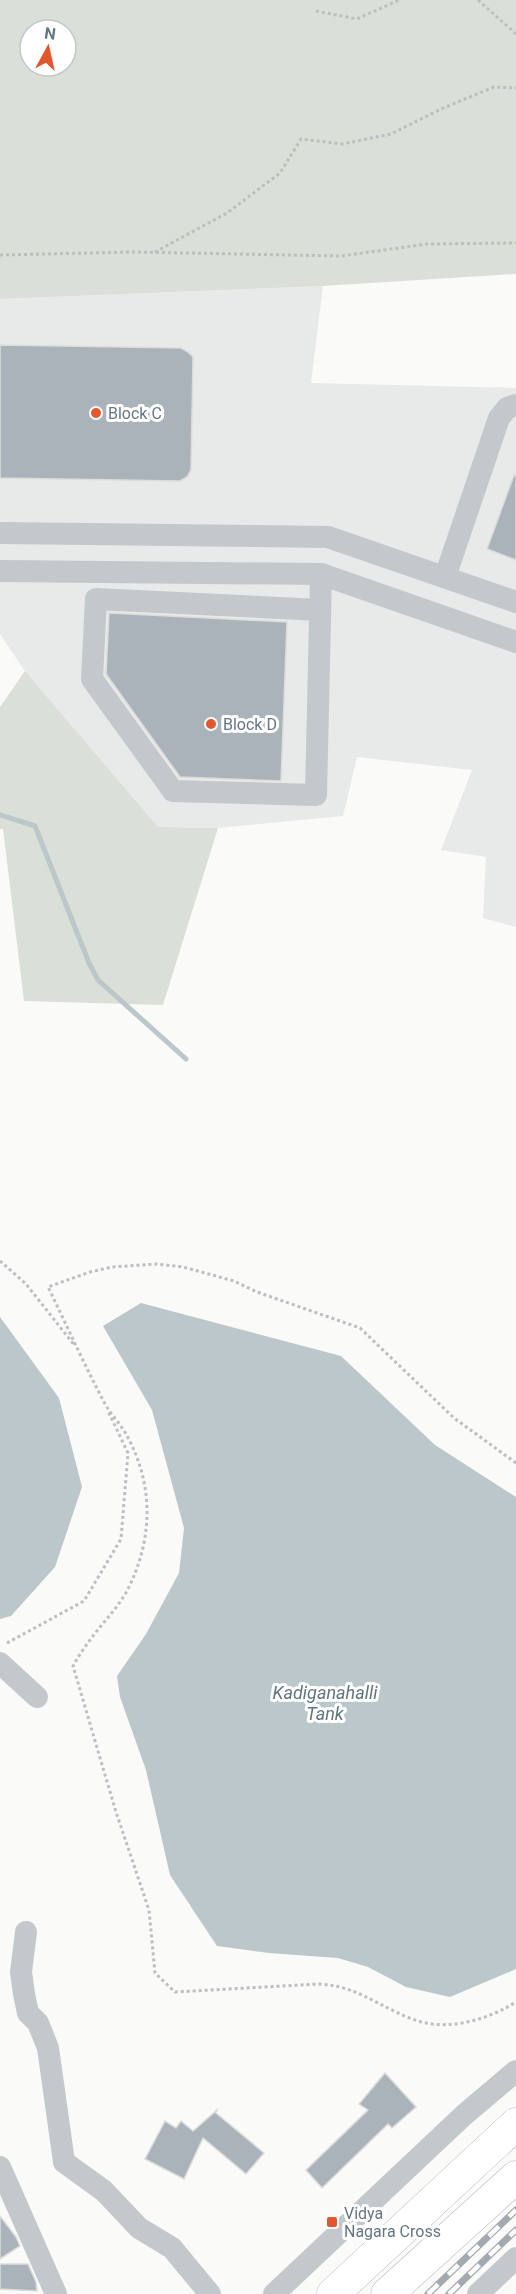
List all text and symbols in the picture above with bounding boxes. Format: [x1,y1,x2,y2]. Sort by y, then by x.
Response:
north arrow [18,18,78,78]
text: N [43,23,57,44]
place label: Block C [108,404,162,423]
marker: Block C [89,406,103,420]
place label: Block D [223,715,277,734]
marker: Block D [204,717,218,731]
water label: Kadiganahalli Tank [273,1682,378,1724]
place label: Vidya Nagara Cross [344,2204,441,2241]
marker: Vidya Nagara Cross [325,2215,339,2229]

